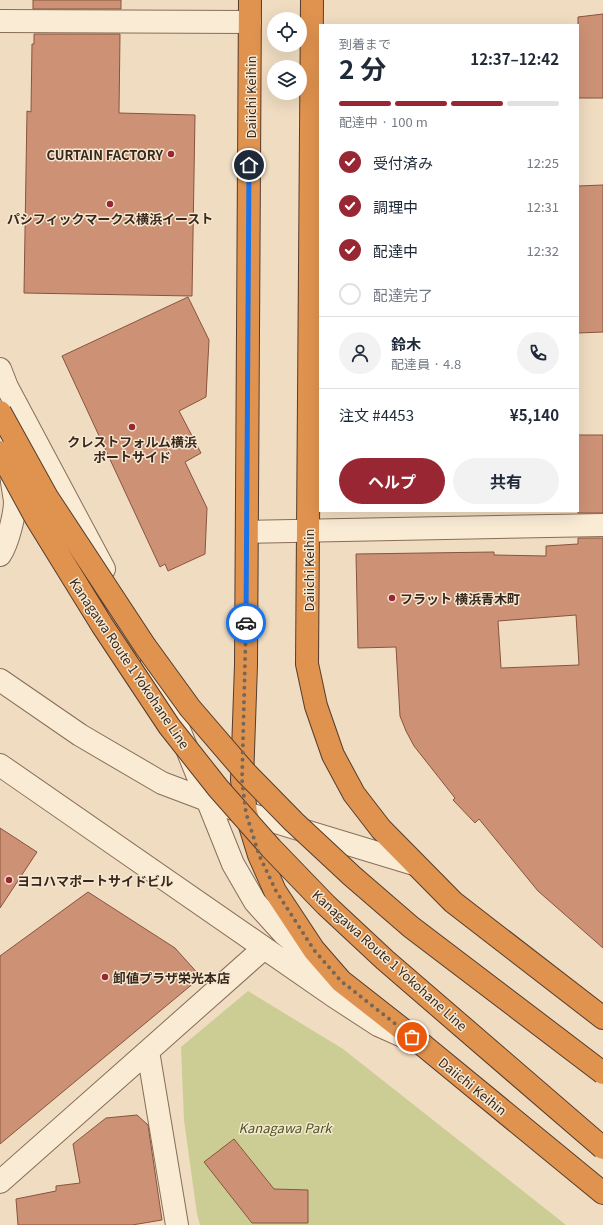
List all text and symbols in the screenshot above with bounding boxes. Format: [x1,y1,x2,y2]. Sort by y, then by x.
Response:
map controls [267,12,307,100]
button: locate [267,12,307,52]
text: 到着まで [339,34,391,53]
text: 12:37–12:42 [470,48,559,69]
text: 2 分 [339,49,386,86]
street label: Daiichi Keihin [241,56,260,138]
button: layers [267,60,307,100]
text: 配達中 · 100 m [339,112,428,131]
place label: CURTAIN FACTORY [47,145,163,164]
pin [232,148,266,182]
marker: CURTAIN FACTORY [166,149,176,159]
icon: check [339,151,361,173]
text: 受付済み [373,152,433,173]
text: 12:25 [527,153,559,172]
icon: home [238,154,260,176]
icon: check [339,195,361,217]
text: 調理中 [373,196,418,217]
text: 12:31 [527,197,559,216]
marker: パシフィックマークス横浜イースト [105,199,115,209]
place label: パシフィックマークス横浜イースト [7,209,213,228]
icon: check [339,239,361,261]
text: 配達中 [373,240,418,261]
text: 12:32 [527,241,559,260]
text: 配達完了 [373,284,433,305]
button: person [339,332,381,374]
button: phone [517,332,559,374]
text: 鈴木 [391,333,421,354]
text: 配達員 · 4.8 [391,354,461,373]
text: 注文 #4453 [339,404,414,425]
text: ¥5,140 [510,404,559,425]
marker: クレストフォルム横浜 ポートサイド [127,422,137,432]
place label: クレストフォルム横浜 ポートサイド [67,432,197,466]
button: ヘルプ [339,458,445,504]
button: 共有 [453,458,559,504]
street label: Daiichi Keihin [299,529,318,611]
street label: Kanagawa Route 1 Yokohane Line [66,574,194,752]
place label: フラット 横浜青木町 [400,589,520,608]
marker: フラット 横浜青木町 [387,593,397,603]
courier [226,603,266,643]
icon: car [235,612,257,634]
place label: ヨコハマポートサイドビル [17,871,173,890]
marker: ヨコハマポートサイドビル [4,875,14,885]
street label: Kanagawa Route 1 Yokohane Line [308,885,472,1035]
place label: 卸値プラザ栄光本店 [113,968,230,987]
marker: 卸値プラザ栄光本店 [100,972,110,982]
pin [395,1020,429,1054]
icon: bag [401,1026,423,1048]
street label: Daiichi Keihin [435,1053,511,1119]
park label: Kanagawa Park [239,1118,333,1137]

